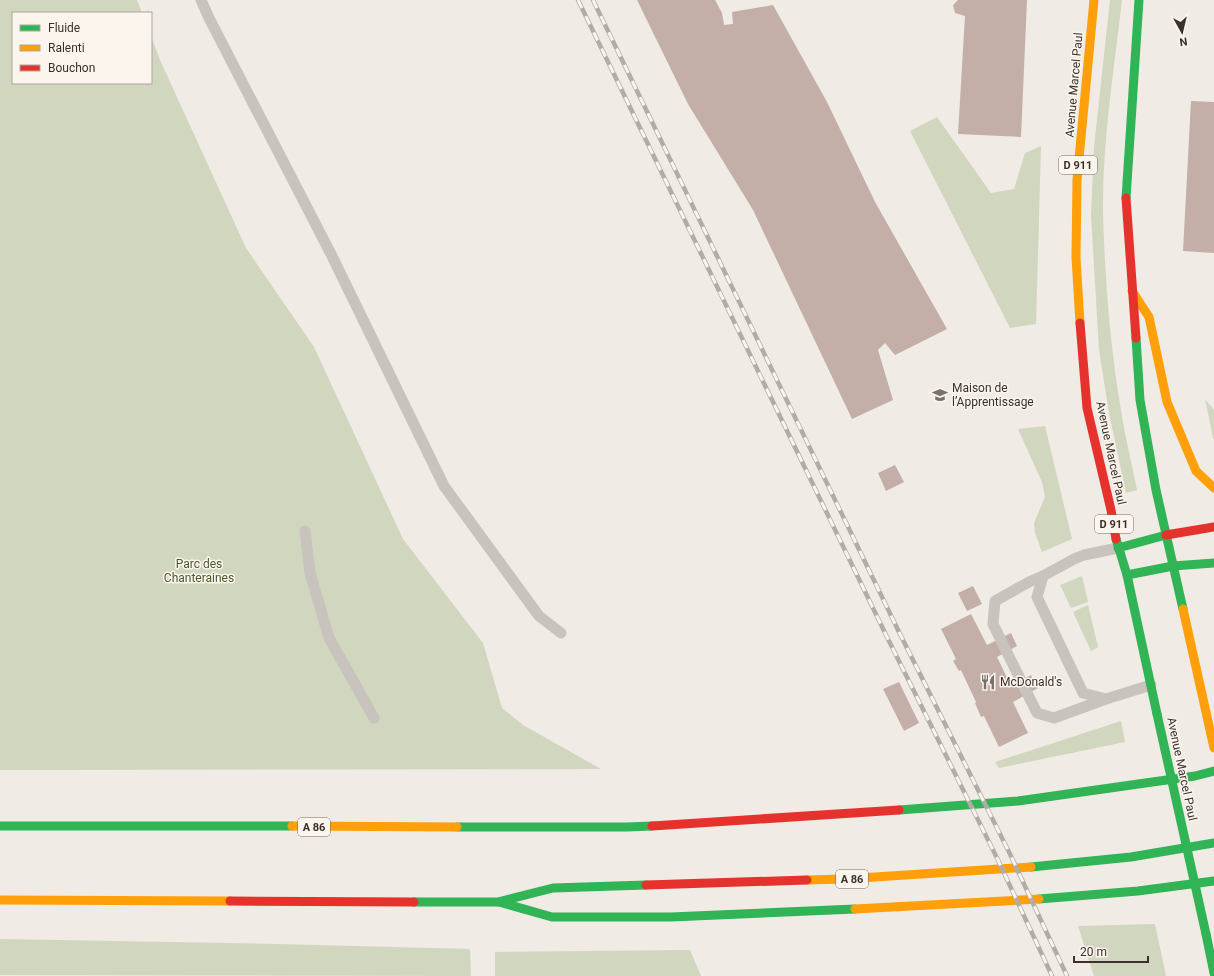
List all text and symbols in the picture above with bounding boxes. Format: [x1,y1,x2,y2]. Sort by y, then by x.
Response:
legend [12,12,152,84]
north arrow [1162,12,1202,52]
text: Fluide [48,21,80,35]
street label: Avenue Marcel Paul [1062,32,1086,138]
text: N [1178,34,1188,48]
text: Ralenti [48,41,85,55]
text: Bouchon [48,61,95,75]
road number: D 911 [1059,156,1097,174]
place label: Maison de l’Apprentissage [952,381,1034,409]
school or university icon: Maison de l’Apprentissage [931,386,949,404]
street label: Avenue Marcel Paul [1093,400,1129,506]
road number: D 911 [1095,515,1133,533]
park label: Parc des Chanteraines [164,557,234,585]
restaurant icon: McDonald's [979,673,997,691]
place label: McDonald's [1000,675,1062,689]
street label: Avenue Marcel Paul [1164,716,1200,822]
road number: A 86 [298,818,330,836]
road number: A 86 [836,870,868,888]
scale bar [1074,938,1148,964]
text: 20 m [1080,945,1107,959]

